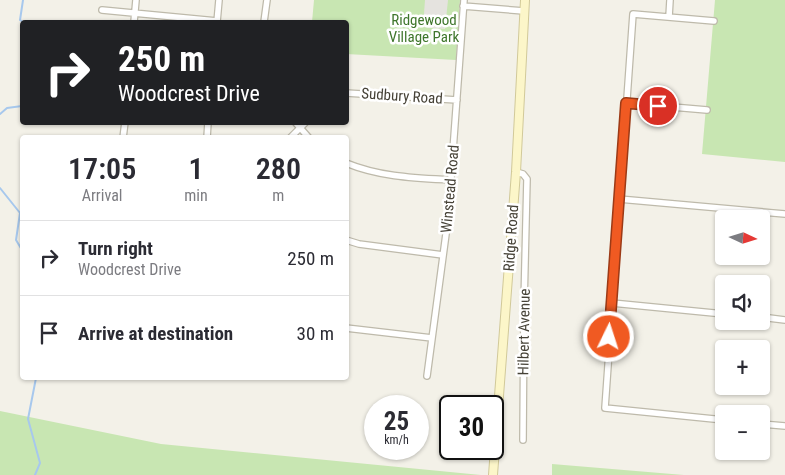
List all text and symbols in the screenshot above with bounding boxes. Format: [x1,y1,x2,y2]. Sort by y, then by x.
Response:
park label: Ridgewood Village Park [389,11,460,46]
text: 250 m [118,39,205,80]
icon: right [35,40,100,105]
text: Woodcrest Drive [118,81,260,106]
street label: Sudbury Road [361,84,443,108]
pin [637,85,679,127]
icon: arrive [644,92,672,120]
street label: Winstead Road [437,144,463,234]
text: 17:05 [68,151,136,186]
text: 1 [188,151,204,186]
text: 280 [256,151,301,186]
text: Arrival [82,186,122,205]
text: min [184,186,208,205]
text: m [272,186,284,205]
street label: Ridge Road [500,204,522,272]
north arrow [715,210,770,265]
map controls [715,210,770,460]
text: Turn right [78,237,153,260]
icon: right [35,244,63,272]
text: 250 m [287,247,334,270]
text: Woodcrest Drive [78,260,181,279]
button: sound [715,275,770,330]
street label: Hilbert Avenue [514,289,534,375]
position arrow [582,310,634,362]
icon: arrive [35,319,63,347]
text: Arrive at destination [78,322,233,345]
text: 30 m [297,322,334,345]
button: + [715,340,770,395]
speed limit sign: 30 [439,395,504,460]
button: − [715,405,770,460]
text: 25 [384,407,409,436]
text: km/h [384,433,409,447]

